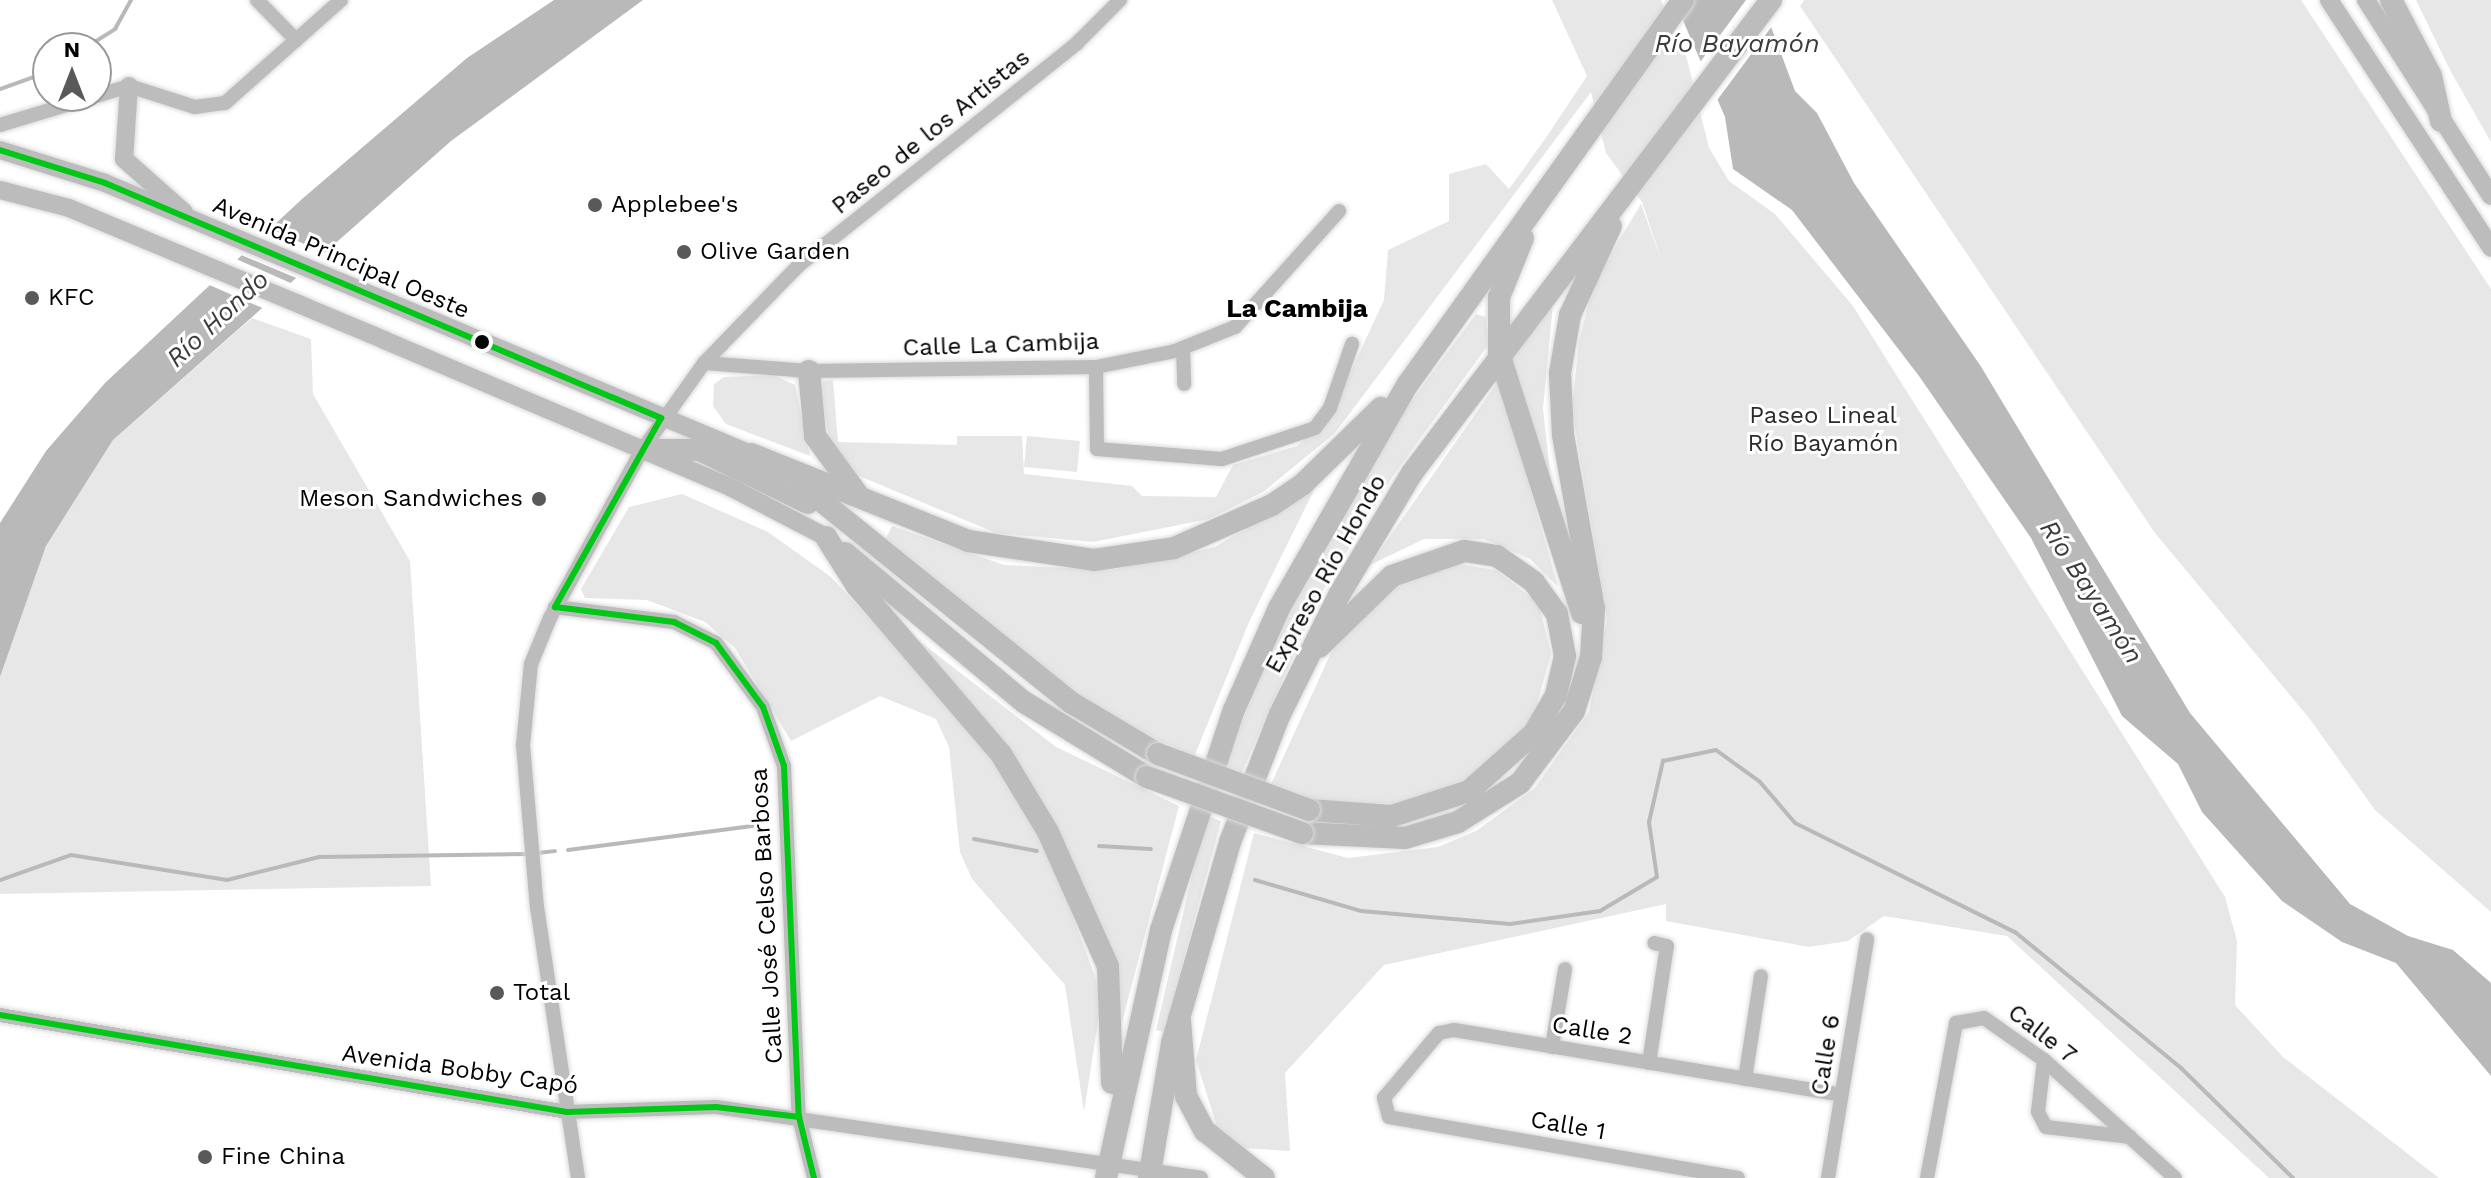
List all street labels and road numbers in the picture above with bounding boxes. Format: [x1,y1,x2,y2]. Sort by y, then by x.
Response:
street label: Paseo de los Artistas [826,43,1036,221]
street label: Avenida Principal Oeste [208,191,474,325]
street label: Calle La Cambija [902,327,1100,363]
street label: Expreso Río Hondo [1259,470,1393,678]
street label: Calle José Celso Barbosa [745,767,789,1065]
street label: Calle 7 [2002,998,2082,1070]
street label: Calle 2 [1550,1010,1634,1052]
street label: Calle 6 [1805,1013,1847,1097]
street label: Avenida Bobby Capó [340,1039,580,1101]
street label: Calle 1 [1528,1105,1608,1147]

